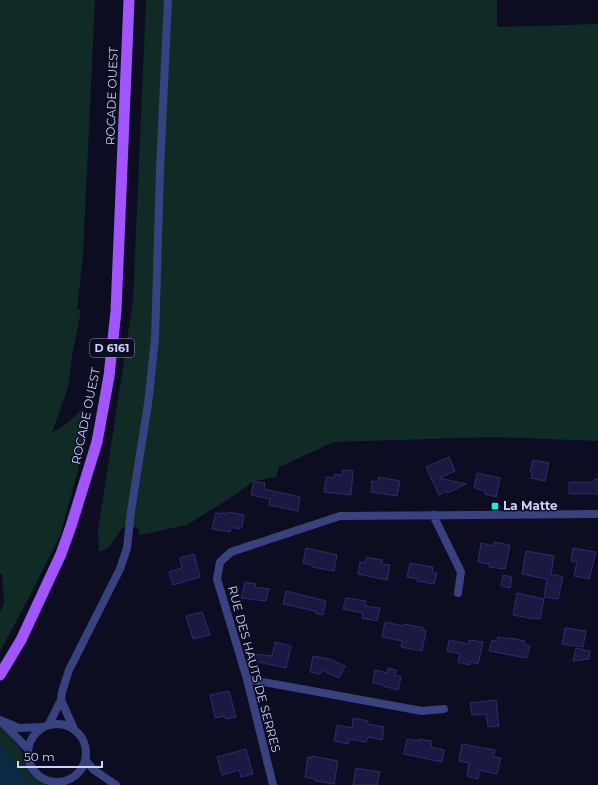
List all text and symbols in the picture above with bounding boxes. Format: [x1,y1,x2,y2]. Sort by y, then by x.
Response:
street label: ROCADE OUEST [102,46,121,145]
road number: D 6161 [90,339,134,357]
street label: ROCADE OUEST [68,366,103,466]
place label: La Matte [503,498,558,513]
marker: La Matte [490,501,500,511]
street label: RUE DES HAUTS DE SERRES [225,584,284,754]
scale bar [18,743,102,769]
text: 50 m [24,749,55,764]

